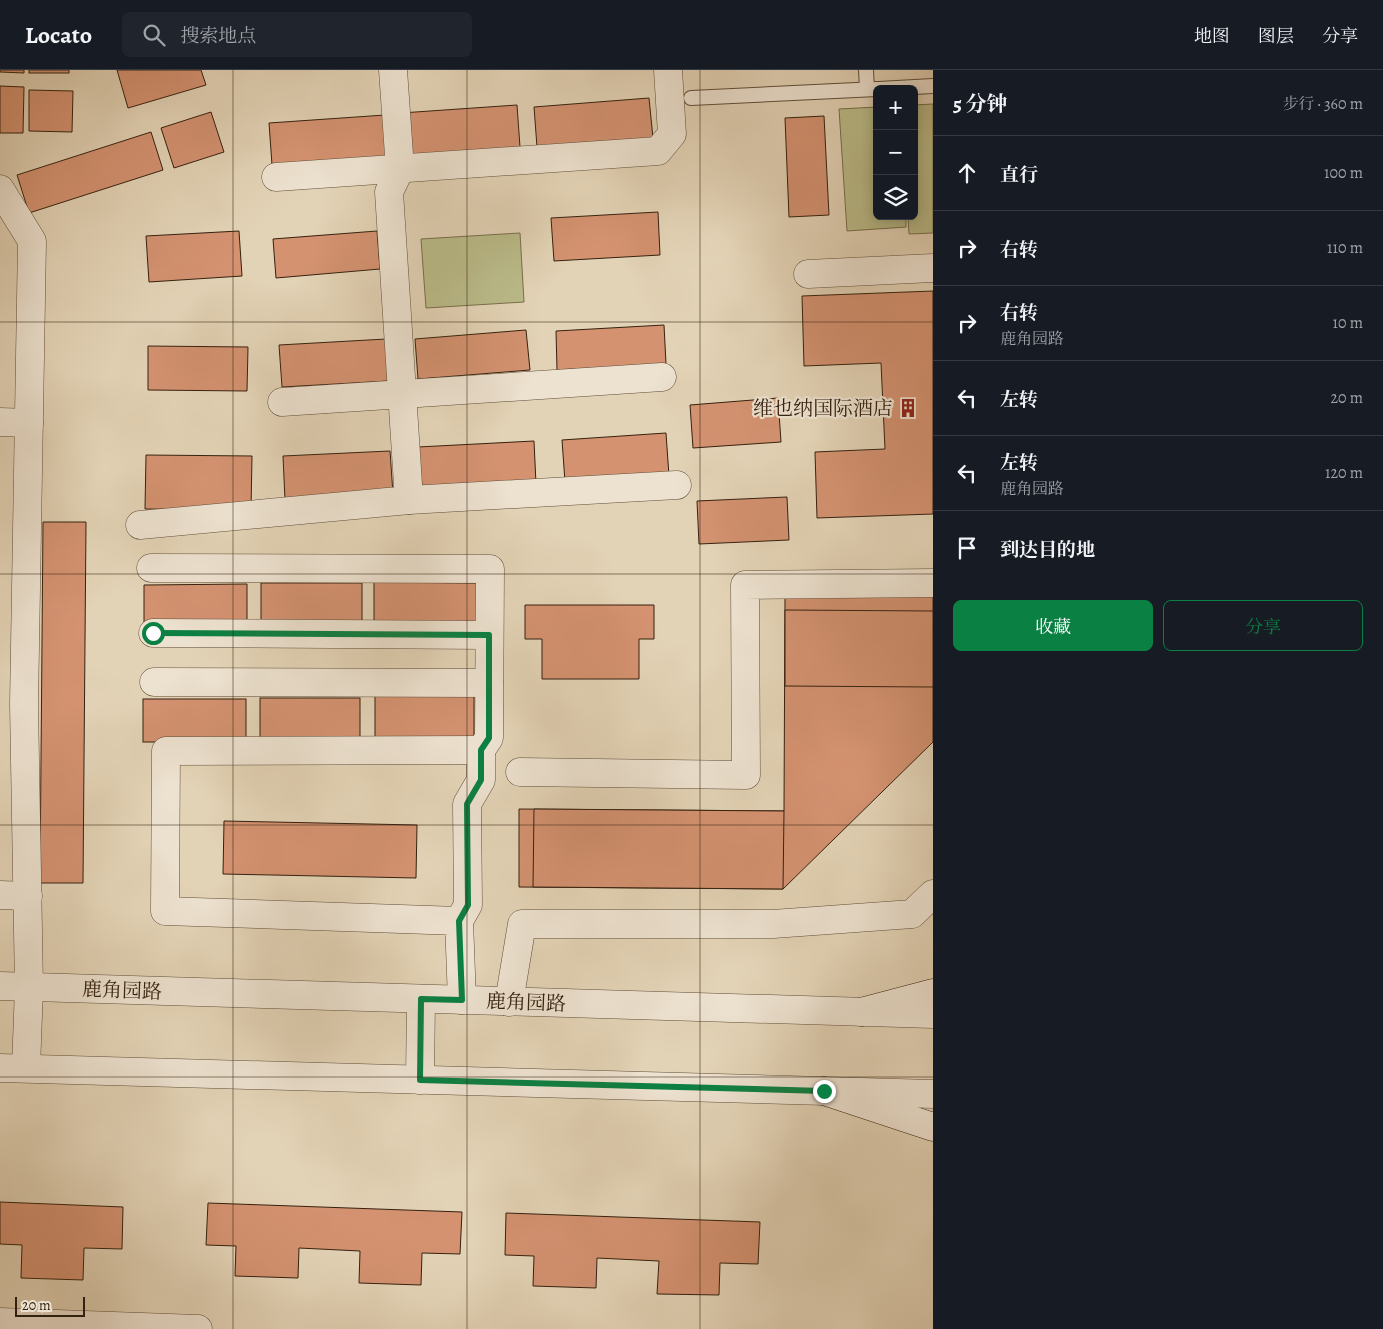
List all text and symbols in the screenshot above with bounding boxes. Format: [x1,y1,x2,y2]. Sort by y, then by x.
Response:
search box [122,12,472,57]
text: Locato [25,19,92,51]
icon: search [140,21,168,49]
text: 搜索地点 [180,23,256,49]
text: 地图 [1194,24,1230,48]
text: 图层 [1258,24,1294,48]
text: 分享 [1322,24,1358,48]
map controls [873,85,918,220]
button: + [873,85,918,130]
text: 5 分钟 [953,90,1008,118]
text: 步行 · 360 m [1282,93,1363,115]
button: − [873,130,918,175]
icon: ahead [953,159,981,187]
text: 直行 [1000,162,1038,188]
text: 100 m [1324,162,1363,184]
button: layers [873,175,918,220]
icon: right [953,234,981,262]
text: 右转 [1000,237,1038,263]
text: 110 m [1327,237,1363,259]
text: 右转 [1000,300,1038,326]
icon: right [953,309,981,337]
text: 10 m [1333,312,1363,334]
text: 鹿角园路 [1000,328,1064,350]
icon: left [953,384,981,412]
text: 左转 [1000,387,1038,413]
text: 20 m [1330,387,1363,409]
place label: 维也纳国际酒店 [753,395,893,422]
building icon: 维也纳国际酒店 [897,397,919,419]
text: 左转 [1000,450,1038,476]
icon: left [953,459,981,487]
text: 120 m [1325,462,1363,484]
text: 鹿角园路 [1000,478,1064,500]
icon: arrive [953,534,981,562]
text: 到达目的地 [1000,537,1095,563]
button: 收藏 [953,600,1153,651]
button: 分享 [1163,600,1363,651]
route start [142,622,165,645]
street label: 鹿角园路 [82,976,162,1005]
street label: 鹿角园路 [486,988,566,1017]
route end [813,1080,836,1103]
scale bar [15,1294,85,1317]
text: 20 m [22,1296,51,1315]

